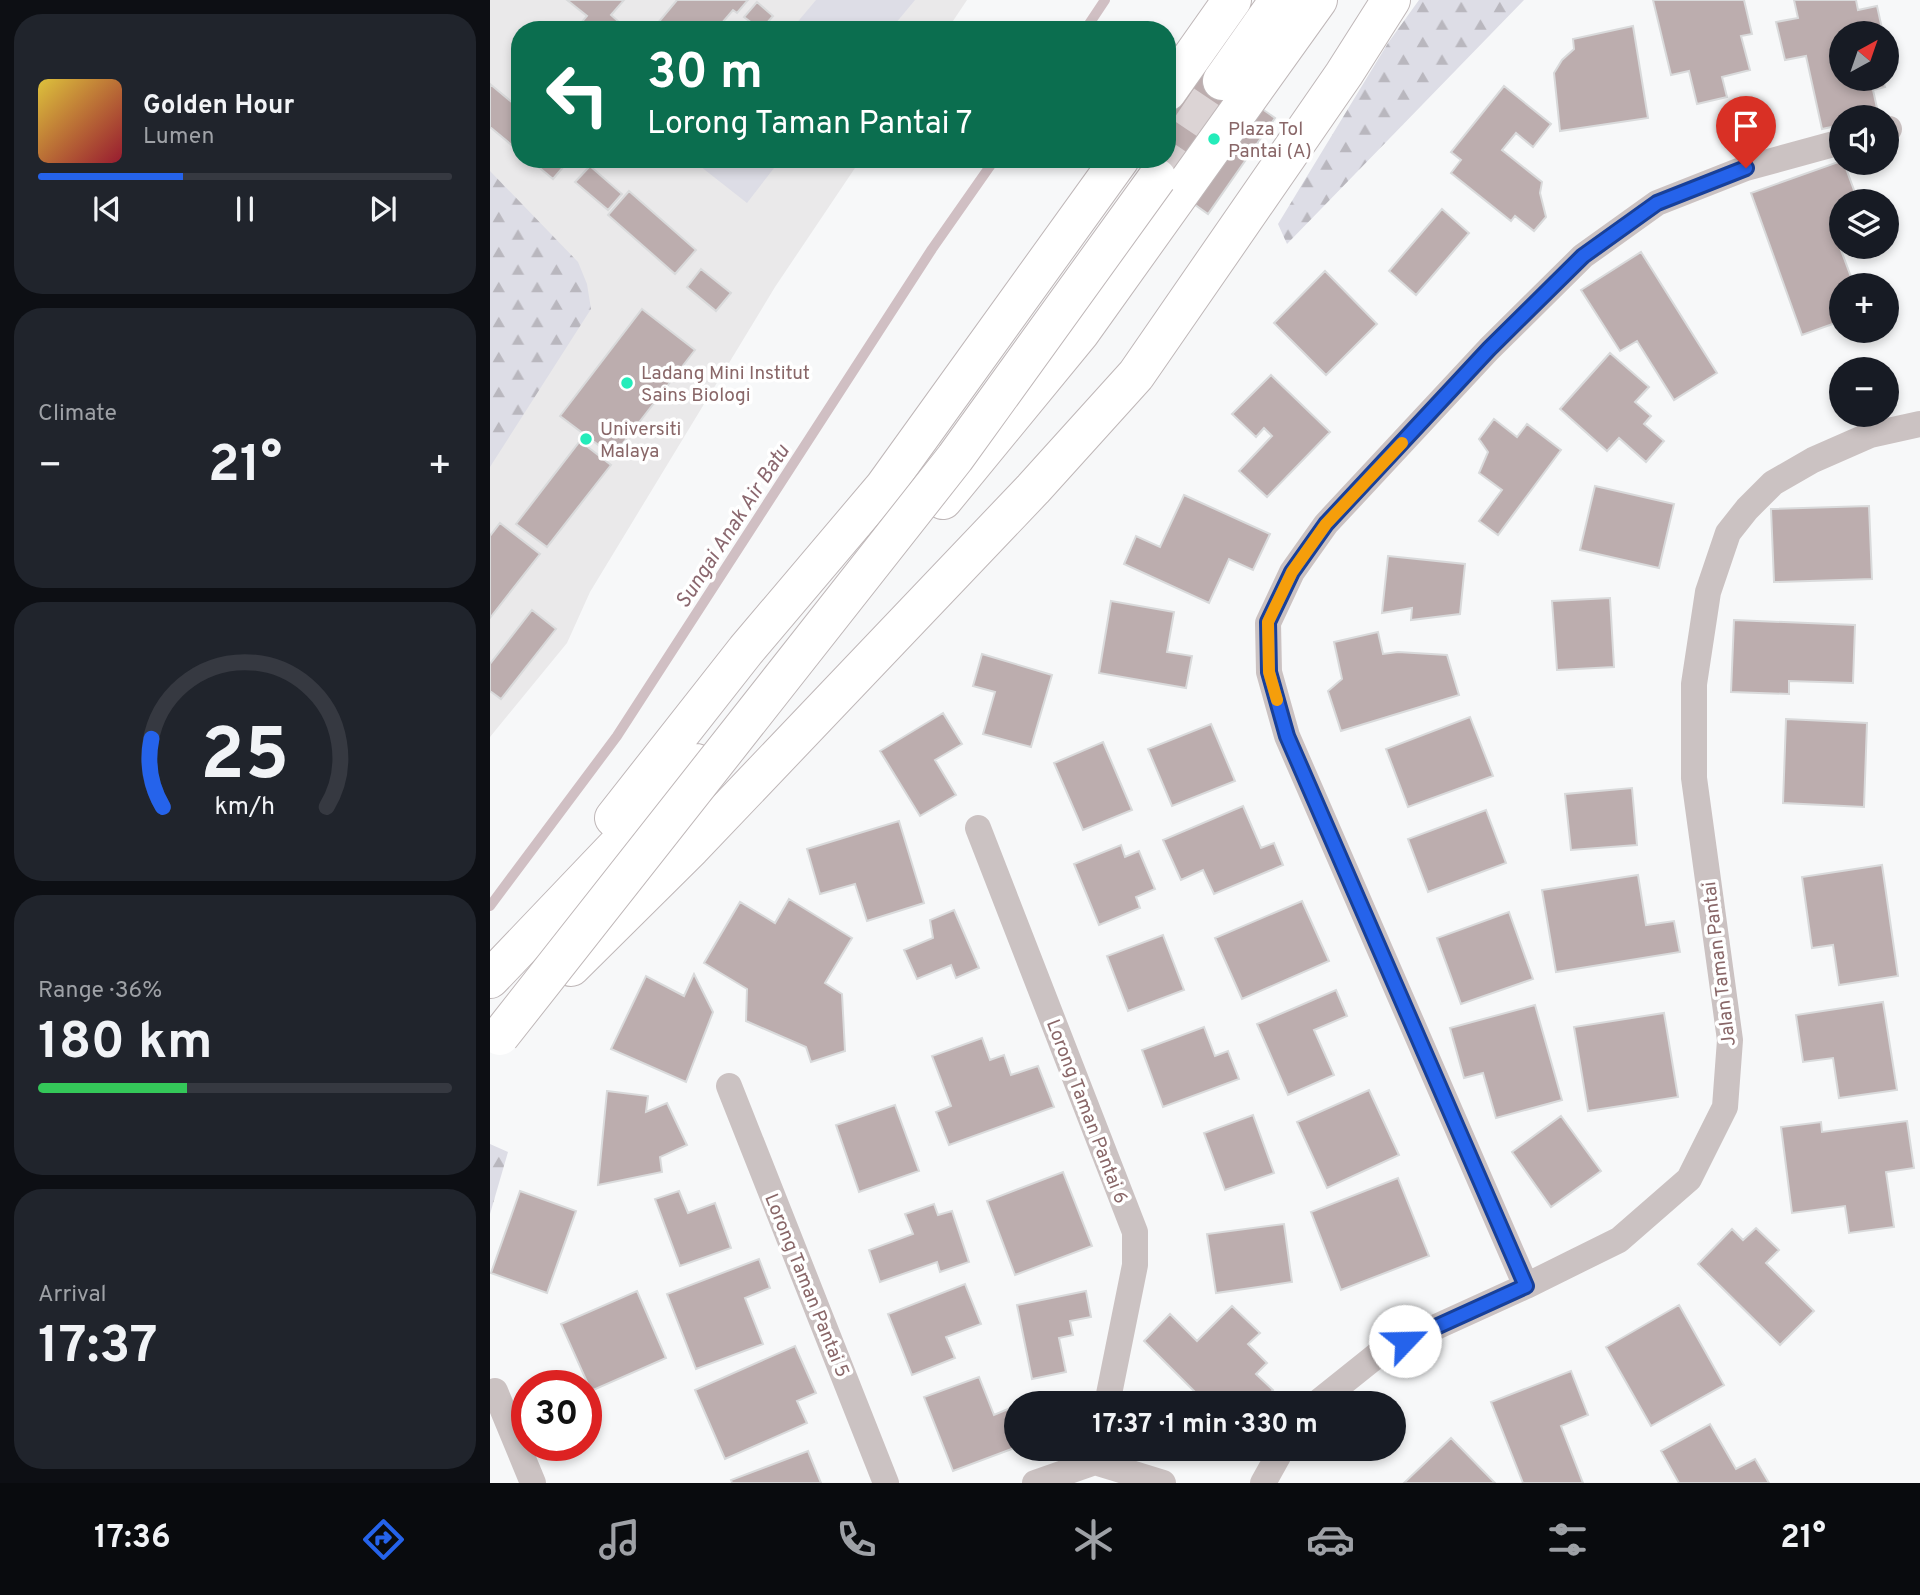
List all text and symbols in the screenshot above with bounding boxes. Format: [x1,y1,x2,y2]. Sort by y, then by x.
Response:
north arrow [1829,21,1899,91]
map controls [1829,21,1899,427]
text: 30 m [647,44,763,106]
icon: left [532,49,623,140]
text: Golden Hour [143,90,294,123]
pin [1716,96,1776,168]
text: Lorong Taman Pantai 7 [647,105,973,145]
button: sound [1829,105,1899,175]
icon: arrive [1727,107,1765,145]
place label: Plaza Tol Pantai (A) [1228,118,1312,164]
text: Lumen [143,123,214,152]
marker: Plaza Tol Pantai (A) [1206,131,1222,147]
button: layers [1829,189,1899,259]
icon: previous [88,190,126,228]
icon: pause [226,190,264,228]
icon: next [364,190,402,228]
button: + [1829,273,1899,343]
button: − [1829,357,1899,427]
place label: Ladang Mini Institut Sains Biologi [641,362,810,408]
marker: Ladang Mini Institut Sains Biologi [619,375,635,391]
text: Climate [38,400,117,429]
place label: Universiti Malaya [600,418,681,464]
marker: Universiti Malaya [578,431,594,447]
text: 21° [208,434,282,500]
water label: Sungai Anak Air Batu [670,439,797,614]
text: − [38,443,63,492]
text: + [427,443,452,492]
text: 25 [201,714,290,806]
text: km/h [215,792,275,824]
street label: Jalan Taman Pantai [1698,880,1742,1047]
text: Range · 36% [38,977,162,1006]
text: 180 km [38,1011,213,1077]
street label: Lorong Taman Pantai 6 [1040,1016,1132,1207]
street label: Lorong Taman Pantai 5 [758,1190,854,1381]
text: Arrival [38,1281,107,1310]
position arrow [1368,1304,1442,1378]
text: 17:37 [38,1315,158,1381]
speed limit sign: 30 [511,1370,602,1461]
text: 17:37 · 1 min · 330 m [1092,1409,1318,1442]
icon: directions [359,1515,408,1564]
icon: music [595,1515,644,1564]
icon: phone [832,1515,881,1564]
icon: climate [1069,1515,1118,1564]
icon: car [1306,1515,1355,1564]
icon: filters [1543,1515,1592,1564]
text: 17:36 [94,1519,171,1559]
text: 21° [1780,1519,1826,1559]

